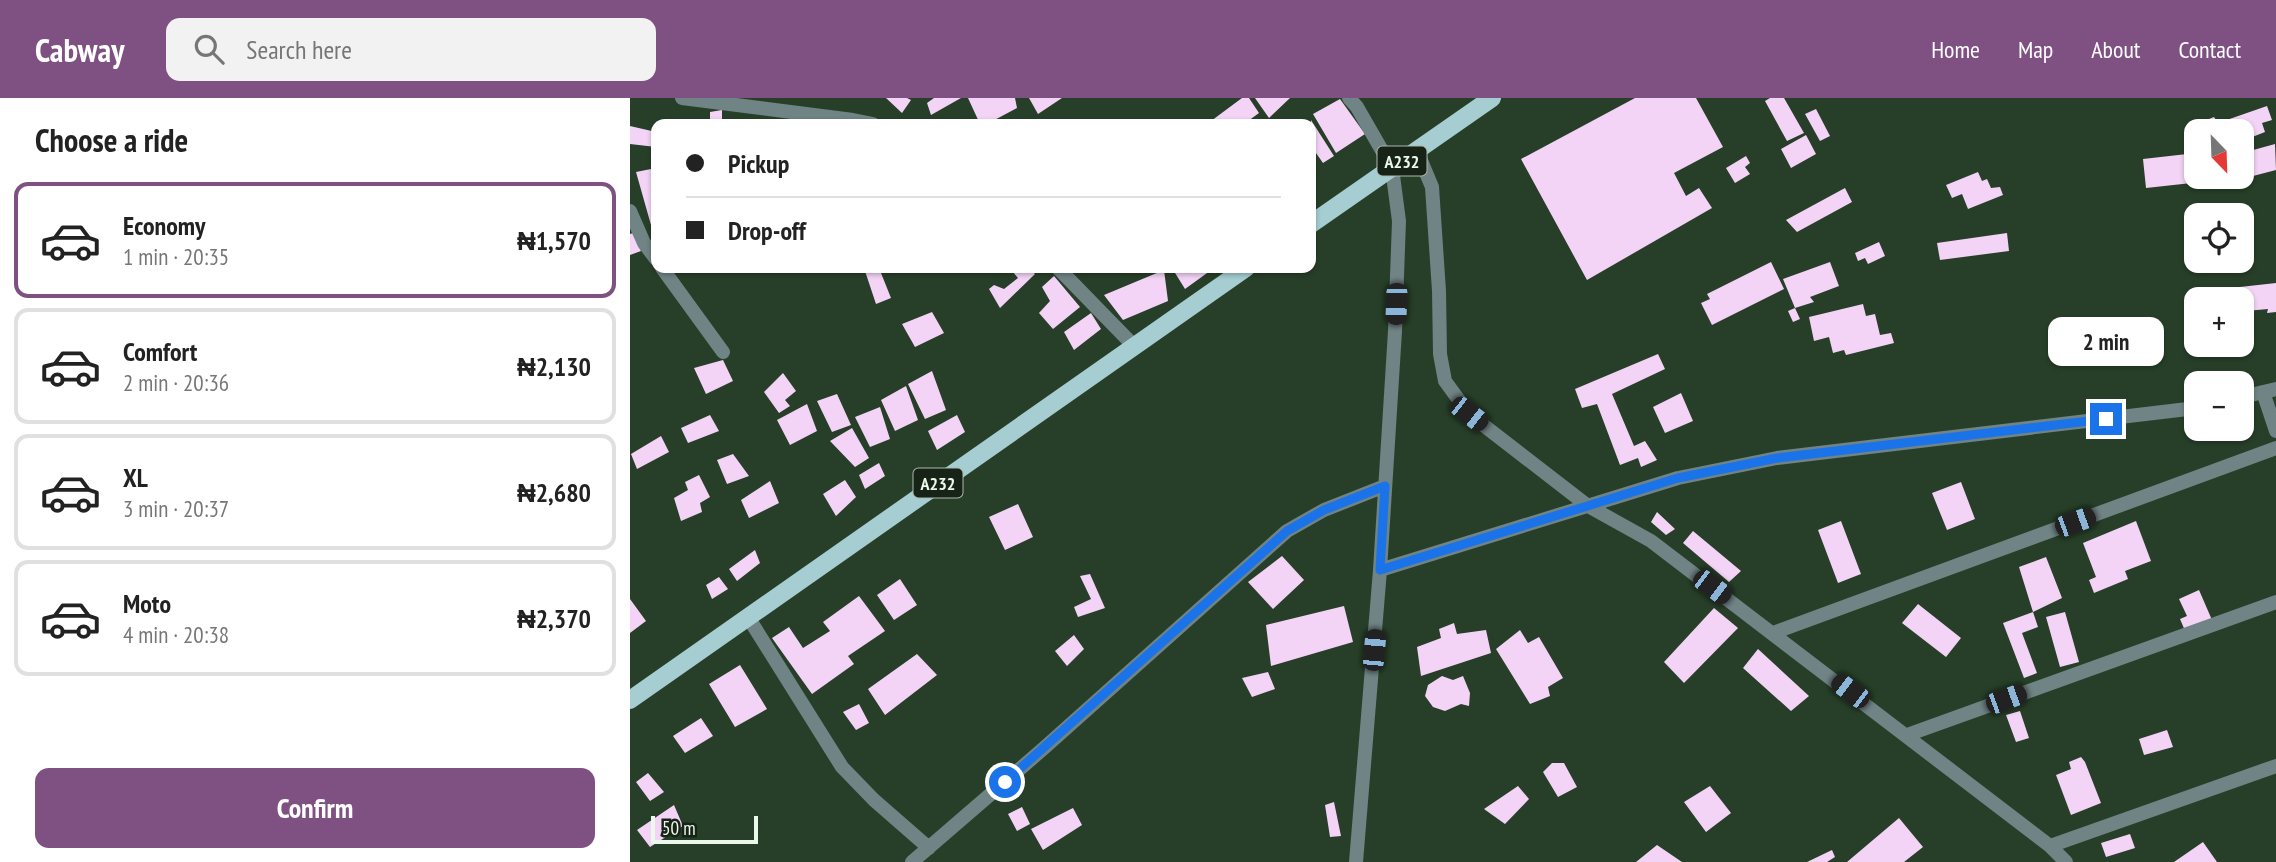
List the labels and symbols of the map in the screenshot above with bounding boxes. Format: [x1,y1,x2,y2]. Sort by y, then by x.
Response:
north arrow [2184,119,2254,189]
road number: A232 [1378,146,1426,176]
car [1385,283,1408,325]
callout: 2 min [2048,317,2164,366]
car [1446,393,1493,435]
route end [2090,403,2122,435]
road number: A232 [914,468,962,498]
car [2052,505,2099,539]
car [1689,566,1736,608]
car [1362,628,1387,672]
car [1827,670,1874,712]
car [1983,682,2030,716]
route start [989,766,1021,798]
scale bar [651,813,758,845]

